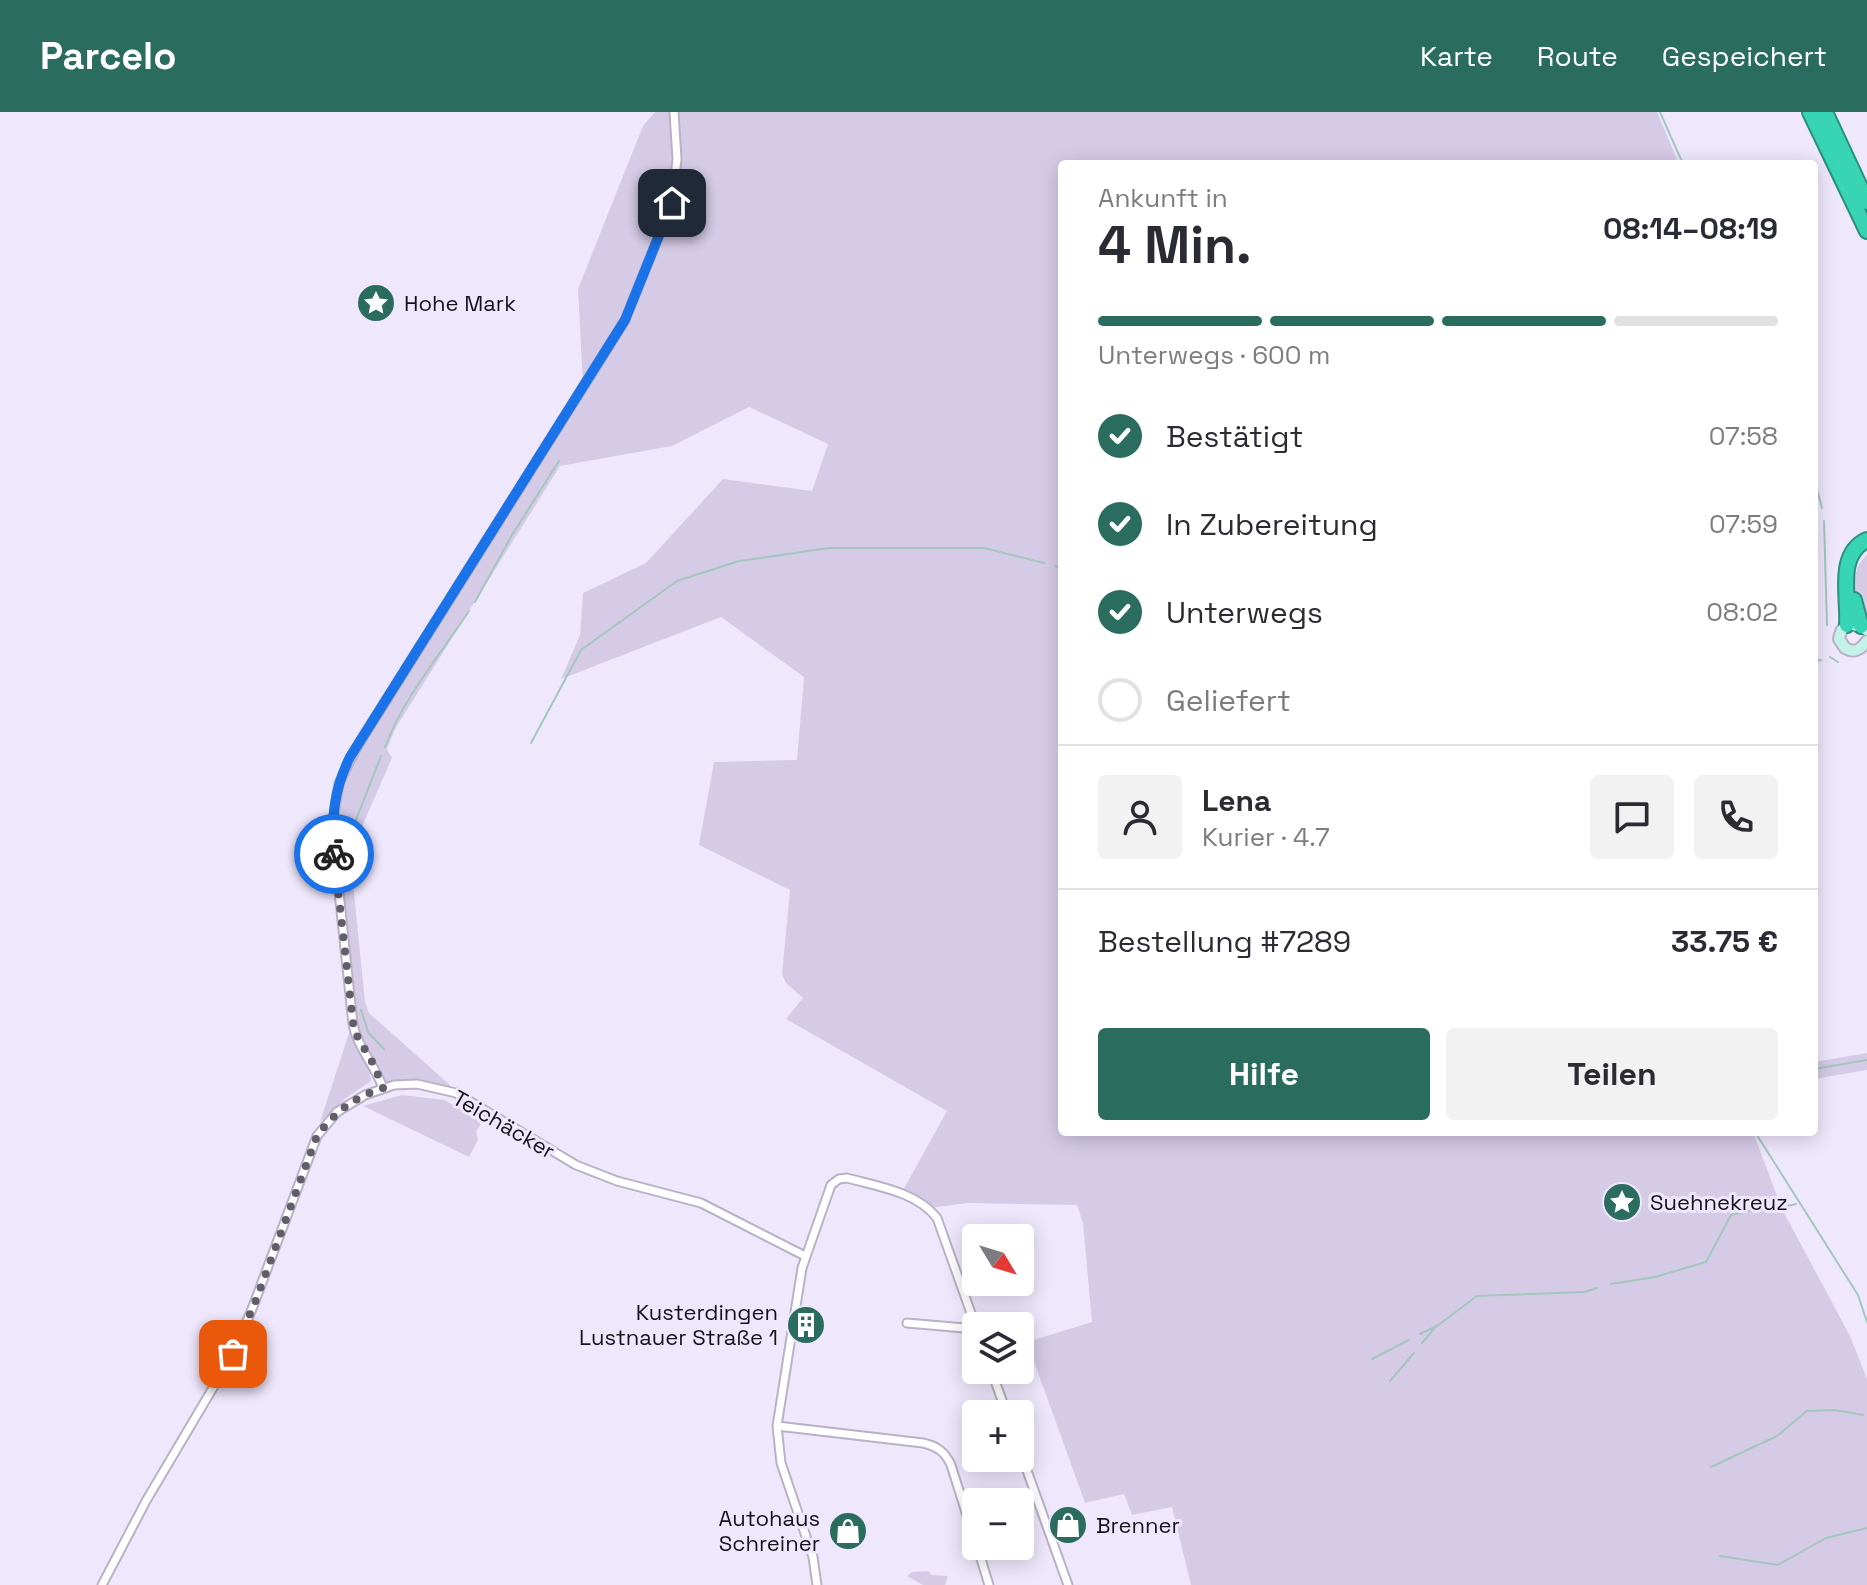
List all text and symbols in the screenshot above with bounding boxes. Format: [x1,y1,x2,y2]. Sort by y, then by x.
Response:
text: Parcelo [40,32,176,80]
text: Karte [1420,38,1493,74]
text: Route [1537,38,1618,74]
text: Gespeichert [1662,38,1827,74]
pin [638,169,706,237]
icon: home [650,181,694,225]
text: Ankunft in [1098,181,1228,215]
text: 08:14–08:19 [1603,209,1778,248]
text: 4 Min. [1098,212,1252,278]
place icon: Hohe Mark [355,282,397,324]
place label: Hohe Mark [404,289,516,317]
text: Unterwegs · 600 m [1098,338,1330,372]
icon: check [1098,414,1142,458]
text: Bestätigt [1166,417,1303,456]
text: 07:58 [1709,419,1778,453]
icon: check [1098,502,1142,546]
text: In Zubereitung [1166,505,1378,544]
text: 07:59 [1709,507,1778,541]
icon: check [1098,590,1142,634]
text: Unterwegs [1166,593,1323,632]
text: 08:02 [1706,595,1778,629]
text: Geliefert [1166,681,1291,720]
button: person [1098,775,1182,859]
button: chat [1590,775,1674,859]
button: phone [1694,775,1778,859]
text: Lena [1202,781,1271,820]
courier [294,814,374,894]
text: Kurier · 4.7 [1202,820,1330,854]
icon: bike [312,832,356,876]
text: Bestellung #7289 [1098,922,1351,961]
text: 33.75 € [1671,922,1778,961]
button: Hilfe [1098,1028,1430,1120]
button: Teilen [1446,1028,1778,1120]
street label: Teichäcker [448,1083,560,1165]
place icon: Suehnekreuz [1601,1181,1643,1223]
place label: Suehnekreuz [1650,1188,1788,1216]
north arrow [962,1224,1034,1296]
map controls [962,1224,1034,1560]
place label: Kusterdingen Lustnauer Straße 1 [579,1298,778,1351]
building icon: Kusterdingen Lustnauer Straße 1 [785,1304,827,1346]
button: layers [962,1312,1034,1384]
pin [199,1320,267,1388]
icon: bag [211,1332,255,1376]
button: + [962,1400,1034,1472]
button: − [962,1488,1034,1560]
place label: Autohaus Schreiner [718,1504,820,1557]
shop icon: Brenner [1047,1504,1089,1546]
shop icon: Autohaus Schreiner [827,1510,869,1552]
place label: Brenner [1096,1511,1180,1539]

